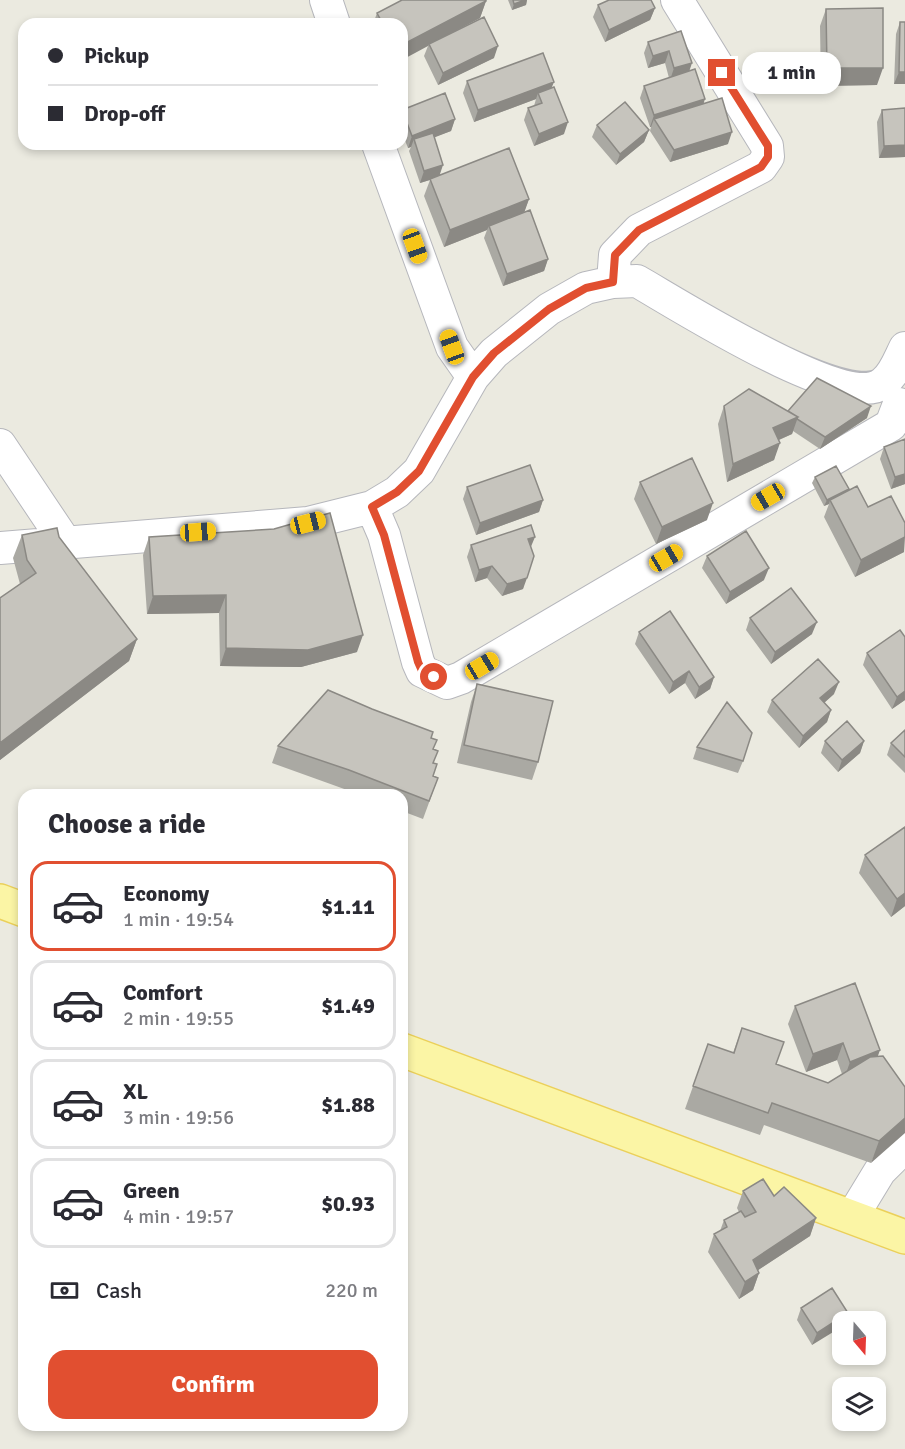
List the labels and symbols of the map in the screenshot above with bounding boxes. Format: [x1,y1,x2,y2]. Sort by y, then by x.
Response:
callout: 1 min [743,52,842,94]
route end [708,59,735,86]
car [400,226,430,266]
car [437,327,467,367]
car [748,480,788,514]
car [288,510,328,536]
car [179,522,217,542]
car [646,541,686,575]
car [462,649,502,683]
route start [420,663,447,690]
north arrow [832,1311,886,1365]

